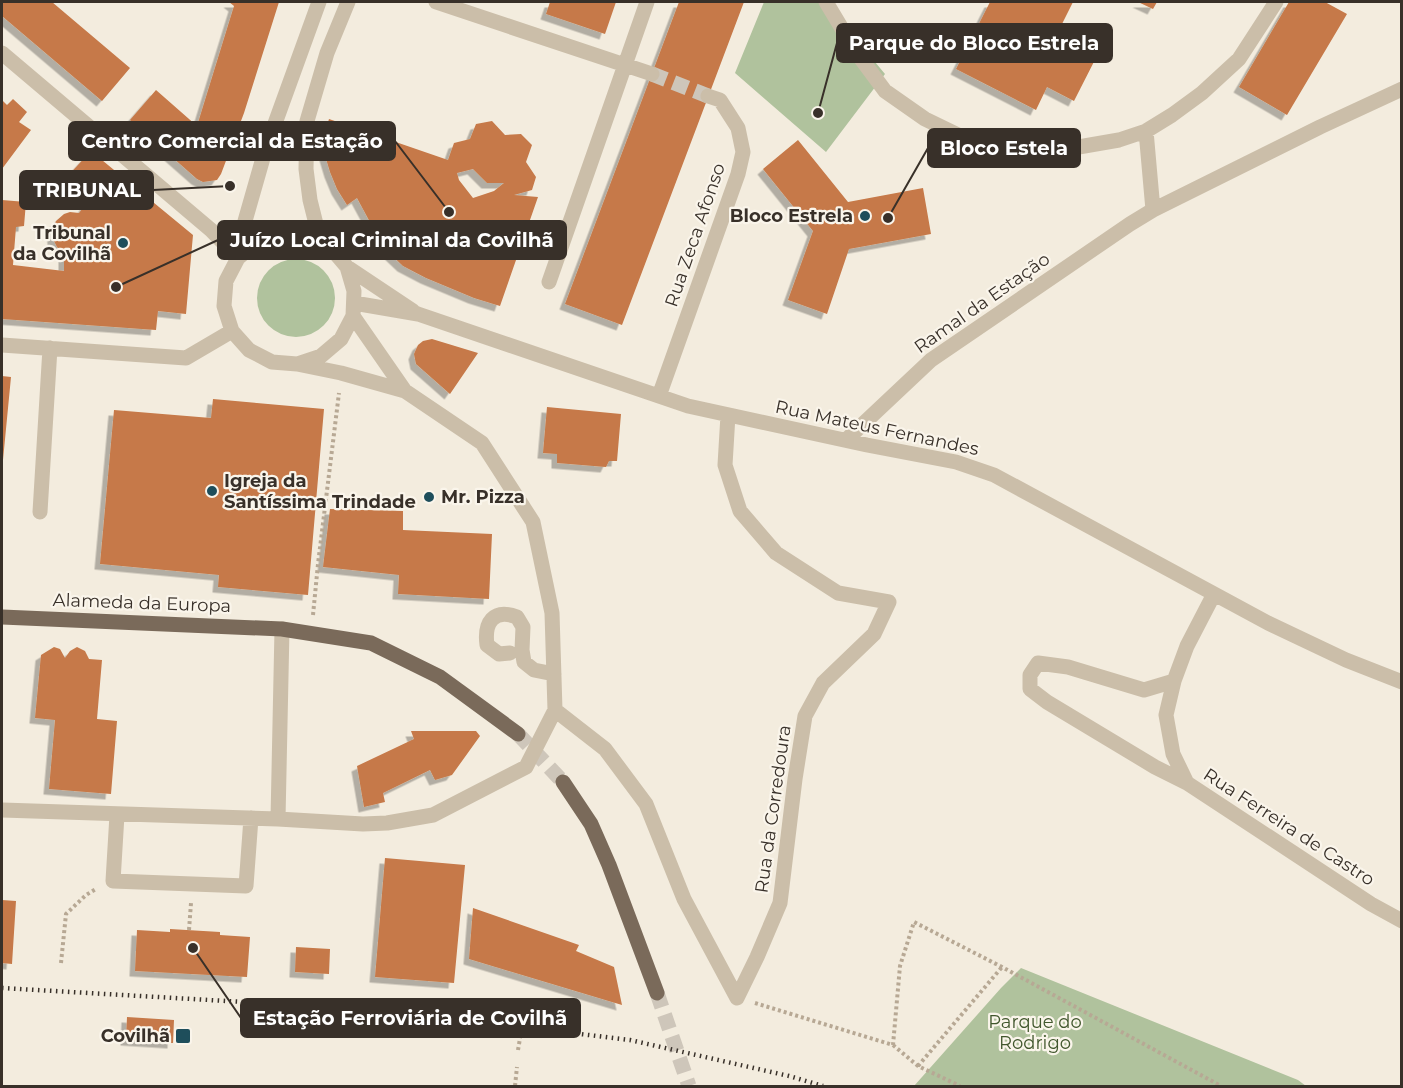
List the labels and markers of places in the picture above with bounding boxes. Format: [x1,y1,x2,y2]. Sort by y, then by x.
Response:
callout: Parque do Bloco Estrela [837,24,1112,62]
callout: Centro Comercial da Estação [69,122,395,160]
callout: Bloco Estela [928,129,1080,167]
callout: TRIBUNAL [20,171,153,209]
place label: Bloco Estrela [730,205,853,227]
marker: Bloco Estrela [858,209,872,223]
callout: Juízo Local Criminal da Covilhã [218,221,566,259]
place label: Tribunal da Covilhã [13,222,111,265]
marker: Tribunal da Covilhã [116,236,130,250]
place label: Igreja da Santíssima Trindade [224,470,416,513]
marker: Igreja da Santíssima Trindade [205,484,219,498]
place label: Mr. Pizza [441,486,525,508]
marker: Mr. Pizza [422,490,436,504]
callout: Estação Ferroviária de Covilhã [241,999,580,1037]
place label: Covilhã [101,1025,170,1047]
marker: Covilhã [174,1027,192,1045]

